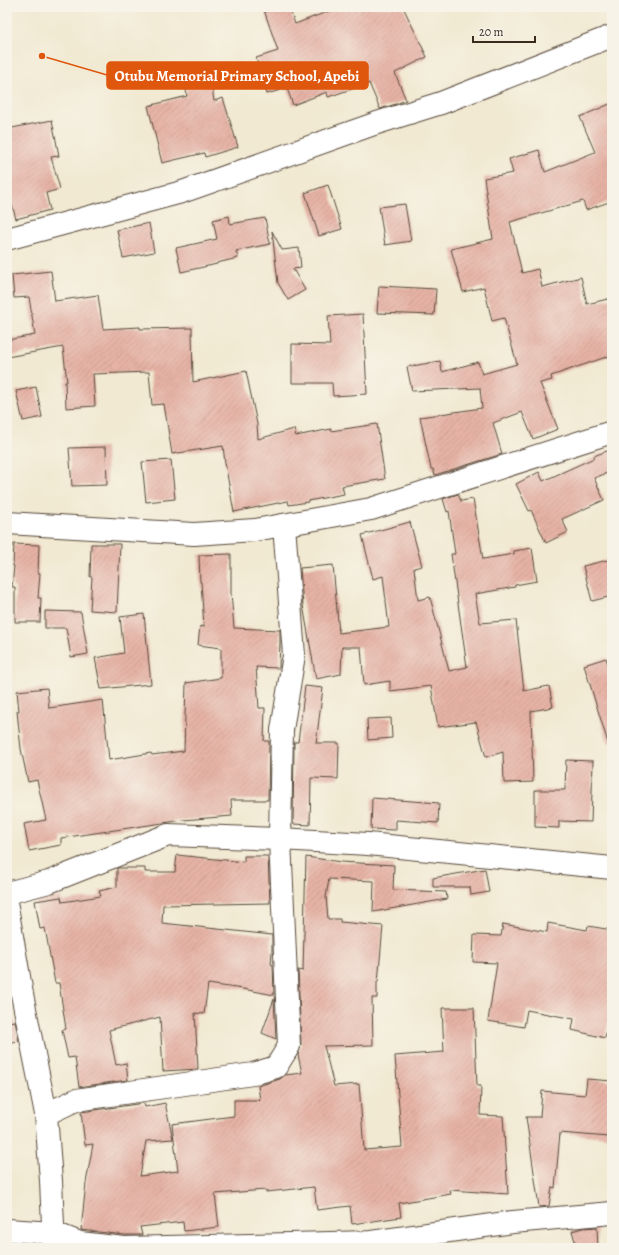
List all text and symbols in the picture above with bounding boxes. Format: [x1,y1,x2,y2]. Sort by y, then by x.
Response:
scale bar [473,18,535,44]
text: 20 m [479,24,503,40]
callout: Otubu Memorial Primary School, Apebi [107,62,368,89]
text: Otubu Memorial Primary School, Apebi [115,66,360,86]

